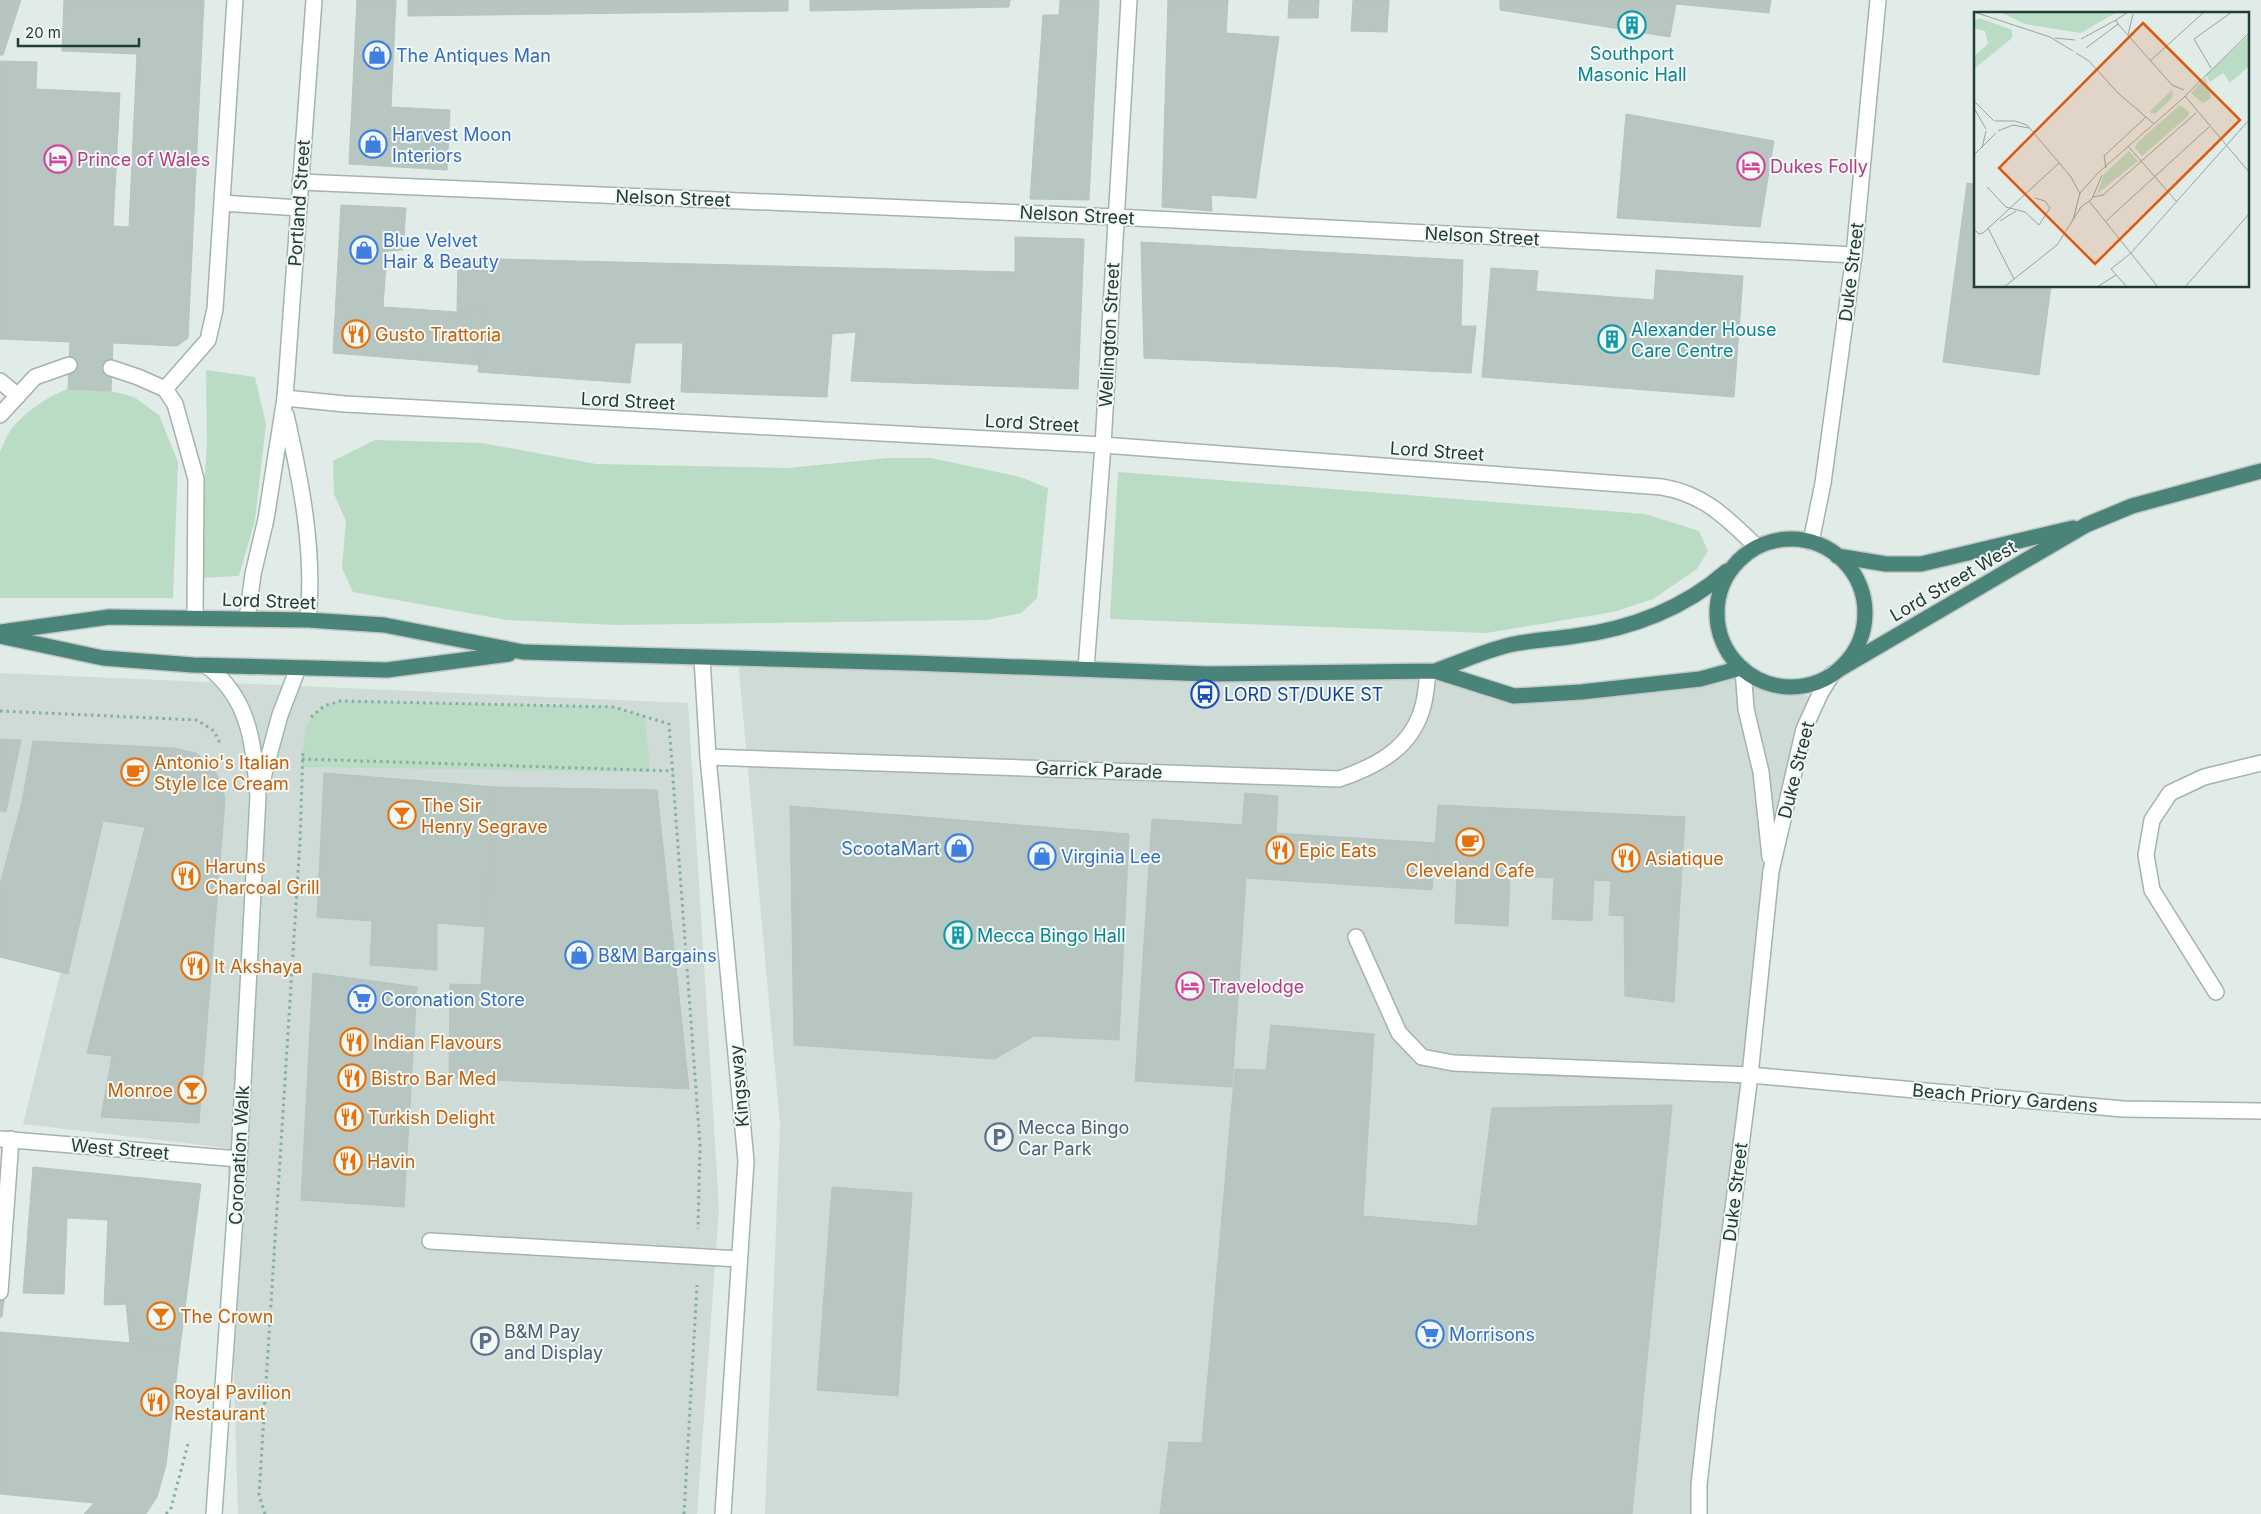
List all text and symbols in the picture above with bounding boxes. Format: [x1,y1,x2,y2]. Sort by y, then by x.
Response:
building icon: Southport Masonic Hall [1617,10,1647,40]
inset map [1974,12,2248,288]
scale bar [18,15,139,47]
text: 20 m [25,23,61,42]
shop icon: The Antiques Man [362,40,392,70]
place label: Southport Masonic Hall [1577,43,1687,85]
place label: The Antiques Man [396,45,551,66]
place label: Harvest Moon Interiors [392,124,512,166]
shop icon: Harvest Moon Interiors [358,129,388,159]
street label: Portland Street [284,139,314,267]
hotel icon: Prince of Wales [43,144,73,174]
place label: Prince of Wales [77,149,210,170]
hotel icon: Dukes Folly [1736,151,1766,181]
place label: Dukes Folly [1770,156,1868,177]
street label: Nelson Street [615,185,731,211]
street label: Nelson Street [1019,201,1135,229]
street label: Duke Street [1835,221,1867,323]
street label: Nelson Street [1424,222,1540,250]
place label: Blue Velvet Hair & Beauty [383,230,499,272]
shop icon: Blue Velvet Hair & Beauty [349,235,379,265]
street label: Wellington Street [1095,262,1123,408]
restaurant icon: Gusto Trattoria [341,319,371,349]
place label: Alexander House Care Centre [1631,319,1777,361]
place label: Gusto Trattoria [375,324,501,345]
building icon: Alexander House Care Centre [1597,324,1627,354]
street label: Lord Street [580,388,676,414]
street label: Lord Street [984,410,1080,436]
street label: Lord Street [1389,437,1485,465]
street label: Lord Street West [1886,536,2020,626]
street label: Lord Street [221,589,317,613]
bus stop icon: LORD ST/DUKE ST [1190,679,1220,709]
place label: LORD ST/DUKE ST [1224,684,1383,705]
street label: Duke Street [1774,719,1818,821]
place label: Antonio's Italian Style Ice Cream [154,752,290,794]
cafe icon: Antonio's Italian Style Ice Cream [120,757,150,787]
street label: Garrick Parade [1035,757,1163,783]
place label: The Sir Henry Segrave [421,795,548,837]
bar icon: The Sir Henry Segrave [387,800,417,830]
cafe icon: Cleveland Cafe [1455,827,1485,857]
shop icon: ScootaMart [944,833,974,863]
restaurant icon: Epic Eats [1265,835,1295,865]
place label: ScootaMart [841,838,940,859]
place label: Epic Eats [1299,840,1377,861]
shop icon: Virginia Lee [1027,841,1057,871]
restaurant icon: Asiatique [1611,843,1641,873]
place label: Virginia Lee [1061,846,1161,867]
place label: Asiatique [1645,848,1724,869]
place label: Haruns Charcoal Grill [205,856,320,898]
place label: Cleveland Cafe [1406,860,1534,881]
restaurant icon: Haruns Charcoal Grill [171,861,201,891]
building icon: Mecca Bingo Hall [943,920,973,950]
place label: Mecca Bingo Hall [977,925,1126,946]
shop icon: B&M Bargains [564,940,594,970]
place label: B&M Bargains [598,945,717,966]
restaurant icon: It Akshaya [180,951,210,981]
place label: It Akshaya [214,956,302,977]
hotel icon: Travelodge [1175,971,1205,1001]
place label: Travelodge [1209,976,1304,997]
supermarket icon: Coronation Store [347,984,377,1014]
place label: Coronation Store [381,989,525,1010]
restaurant icon: Indian Flavours [339,1027,369,1057]
place label: Indian Flavours [373,1032,502,1053]
street label: Kingsway [725,1044,753,1128]
restaurant icon: Bistro Bar Med [337,1063,367,1093]
place label: Bistro Bar Med [371,1068,496,1089]
bar icon: Monroe [177,1075,207,1105]
street label: Beach Priory Gardens [1911,1079,2099,1117]
place label: Monroe [108,1080,173,1101]
street label: Coronation Walk [225,1085,253,1225]
restaurant icon: Turkish Delight [334,1102,364,1132]
place label: Turkish Delight [368,1107,495,1128]
place label: Mecca Bingo Car Park [1018,1117,1129,1159]
parking icon: Mecca Bingo Car Park [984,1122,1014,1152]
street label: West Street [70,1134,170,1164]
street label: Duke Street [1719,1141,1751,1243]
restaurant icon: Havin [333,1146,363,1176]
place label: Havin [367,1151,415,1172]
bar icon: The Crown [146,1301,176,1331]
place label: The Crown [180,1306,273,1327]
supermarket icon: Morrisons [1415,1319,1445,1349]
place label: B&M Pay and Display [504,1321,603,1363]
place label: Morrisons [1449,1324,1535,1345]
parking icon: B&M Pay and Display [470,1326,500,1356]
place label: Royal Pavilion Restaurant [174,1382,291,1424]
restaurant icon: Royal Pavilion Restaurant [140,1387,170,1417]

